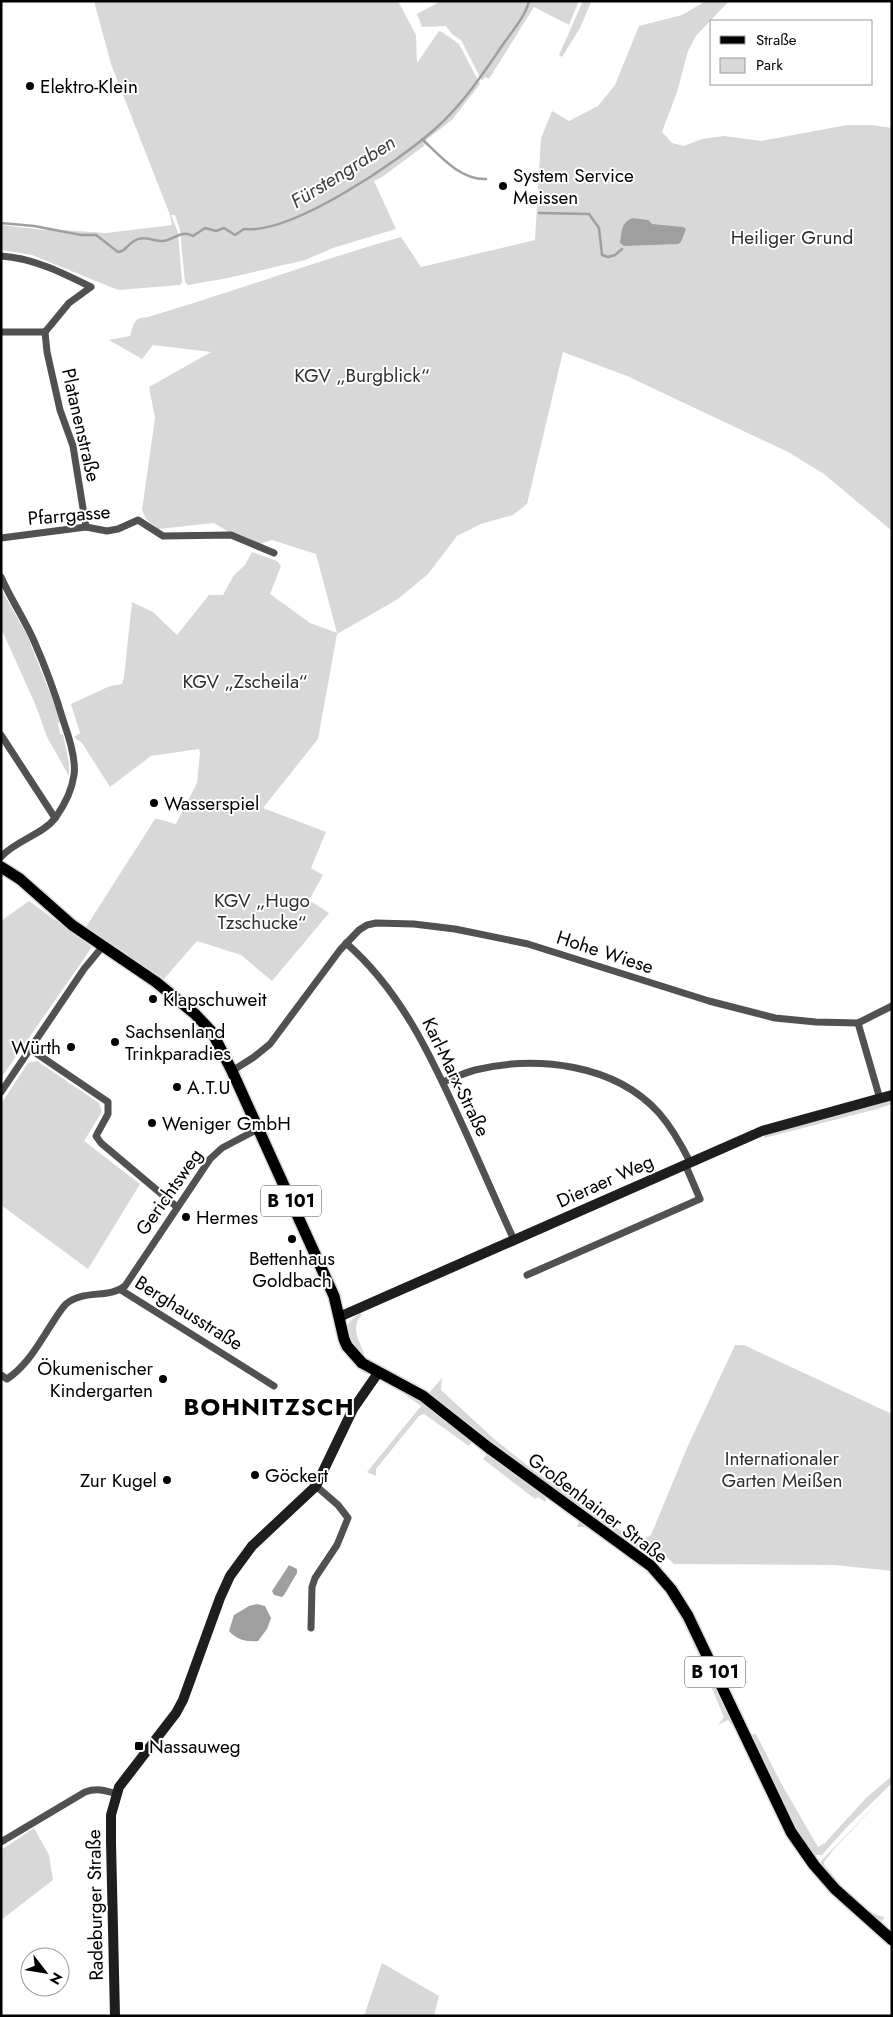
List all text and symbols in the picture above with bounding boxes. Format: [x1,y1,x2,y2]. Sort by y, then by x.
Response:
legend [710,20,873,85]
text: Straße [756,29,797,51]
text: Park [756,54,783,76]
place label: Elektro-Klein [40,73,138,100]
marker: Elektro-Klein [24,80,36,92]
water label: Fürstengraben [285,128,401,216]
place label: System Service Meissen [513,162,634,211]
marker: System Service Meissen [497,180,509,192]
park label: Heiliger Grund [731,224,853,251]
park label: KGV „Burgblick“ [294,362,430,389]
street label: Platanenstraße [55,366,107,485]
street label: Pfarrgasse [27,498,112,532]
park label: KGV „Zscheila“ [183,668,307,695]
place label: Wasserspiel [164,790,259,817]
marker: Wasserspiel [148,797,160,809]
park label: KGV „Hugo Tzschucke“ [214,887,310,936]
street label: Hohe Wiese [553,924,657,980]
place label: Klapschuweit [163,986,267,1013]
marker: Klapschuweit [147,993,159,1005]
street label: Karl-Marx-Straße [415,1013,497,1141]
place label: Sachsenland Trinkparadies [125,1018,231,1067]
place label: Würth [11,1034,61,1061]
marker: Sachsenland Trinkparadies [109,1036,121,1048]
marker: Würth [65,1041,77,1053]
place label: A.T.U [187,1074,230,1101]
marker: A.T.U [171,1081,183,1093]
place label: Weniger GmbH [162,1110,291,1137]
marker: Weniger GmbH [146,1117,158,1129]
street label: Gerichtsweg [129,1143,209,1241]
street label: Dieraer Weg [552,1148,658,1214]
road number: B 101 [261,1186,321,1216]
place label: Hermes [196,1204,258,1231]
marker: Hermes [180,1211,192,1223]
marker: Bettenhaus Goldbach [286,1233,298,1245]
place label: Bettenhaus Goldbach [249,1245,335,1294]
street label: Berghausstraße [130,1269,248,1357]
place label: Ökumenischer Kindergarten [37,1355,153,1404]
marker: Ökumenischer Kindergarten [157,1373,169,1385]
district label: BOHNITZSCH [184,1389,355,1424]
park label: Internationaler Garten Meißen [721,1445,843,1494]
street label: Großenhainer Straße [522,1446,674,1570]
place label: Göckert [265,1462,329,1489]
place label: Zur Kugel [80,1467,157,1494]
marker: Göckert [249,1469,261,1481]
marker: Zur Kugel [161,1474,173,1486]
road number: B 101 [685,1656,745,1688]
place label: Nassauweg [149,1733,241,1760]
marker: Nassauweg [133,1740,145,1752]
street label: Radeburger Straße [80,1829,110,1981]
north arrow [20,1947,70,1997]
text: N [45,1969,68,1989]

